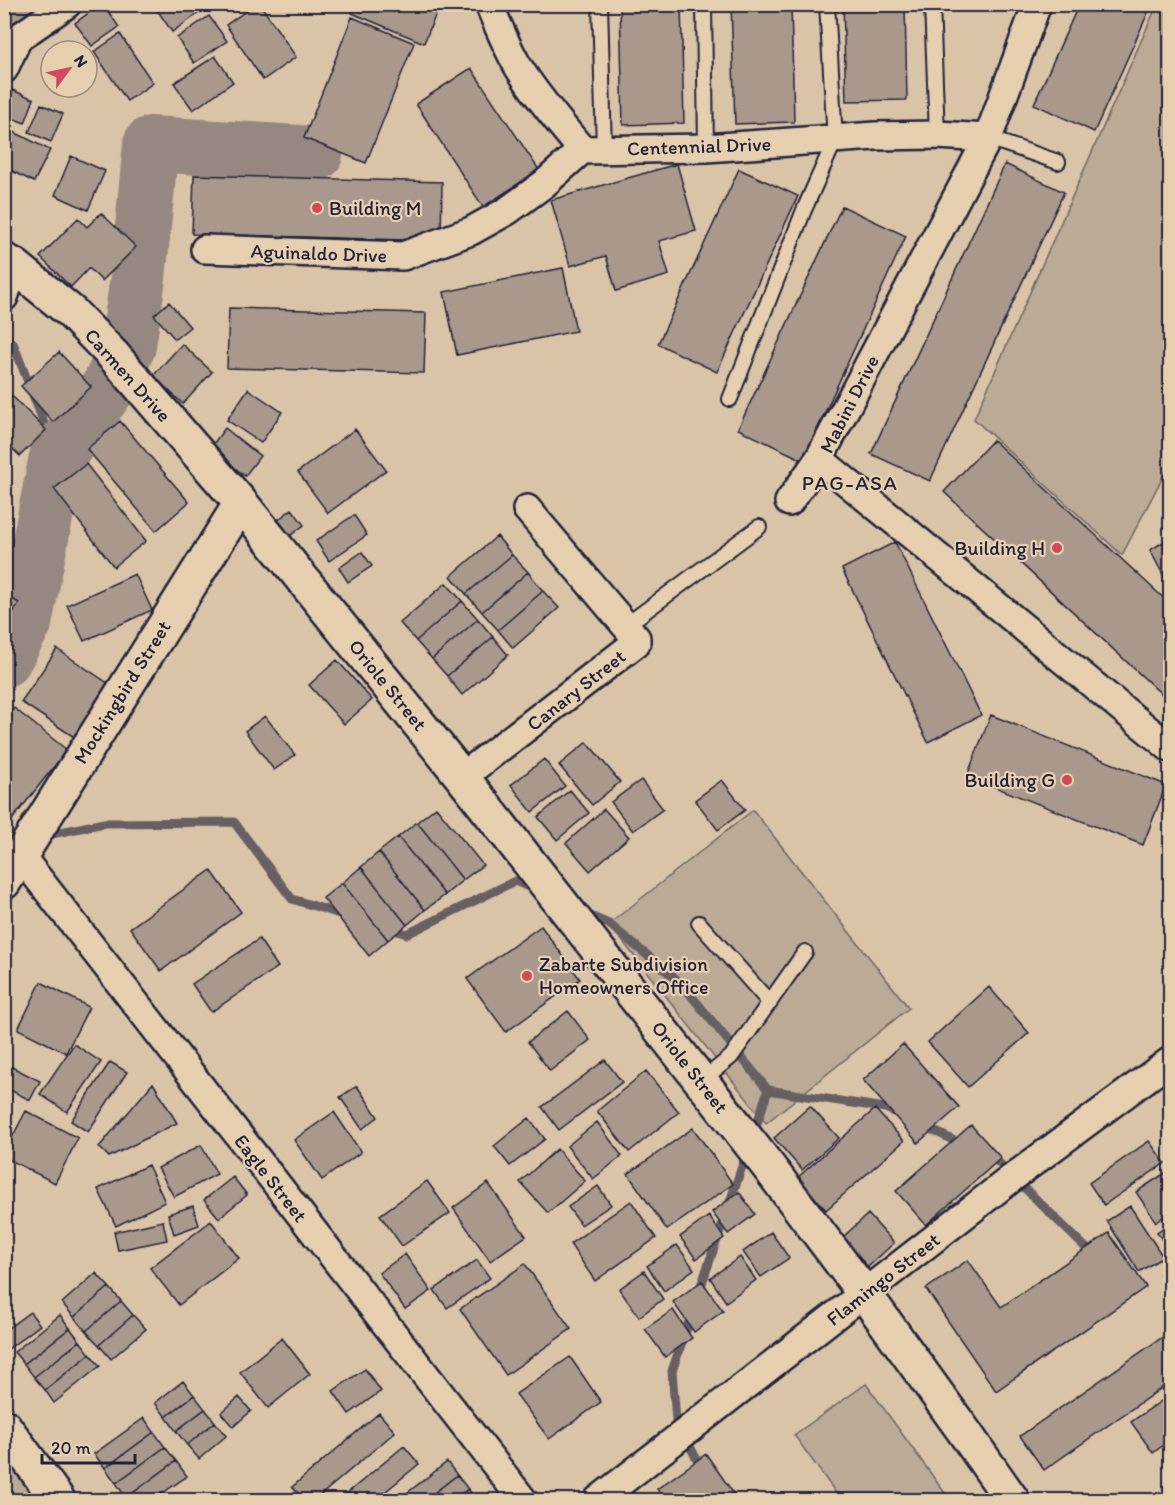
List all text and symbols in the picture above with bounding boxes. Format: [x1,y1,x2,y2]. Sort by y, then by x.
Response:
north arrow [39,39,99,99]
text: N [70,51,92,71]
street label: Centennial Drive [627,131,771,161]
place label: Building M [329,196,421,220]
marker: Building M [310,201,324,215]
street label: Aguinaldo Drive [250,239,388,267]
street label: Carmen Drive [80,323,176,427]
street label: Mabini Drive [814,351,884,457]
district label: PAG-ASA [802,470,898,495]
place label: Building H [955,536,1045,560]
marker: Building H [1050,541,1064,555]
street label: Mockingbird Street [68,616,176,768]
street label: Oriole Street [344,634,432,736]
street label: Canary Street [522,644,630,736]
place label: Building G [965,768,1055,792]
marker: Building G [1060,773,1074,787]
place label: Zabarte Subdivision Homeowners Office [539,952,709,999]
marker: Zabarte Subdivision Homeowners Office [520,969,534,983]
street label: Oriole Street [646,1016,734,1118]
street label: Eagle Street [229,1129,313,1227]
street label: Flamingo Street [822,1227,944,1331]
scale bar [42,1427,135,1465]
text: 20 m [51,1437,91,1459]

